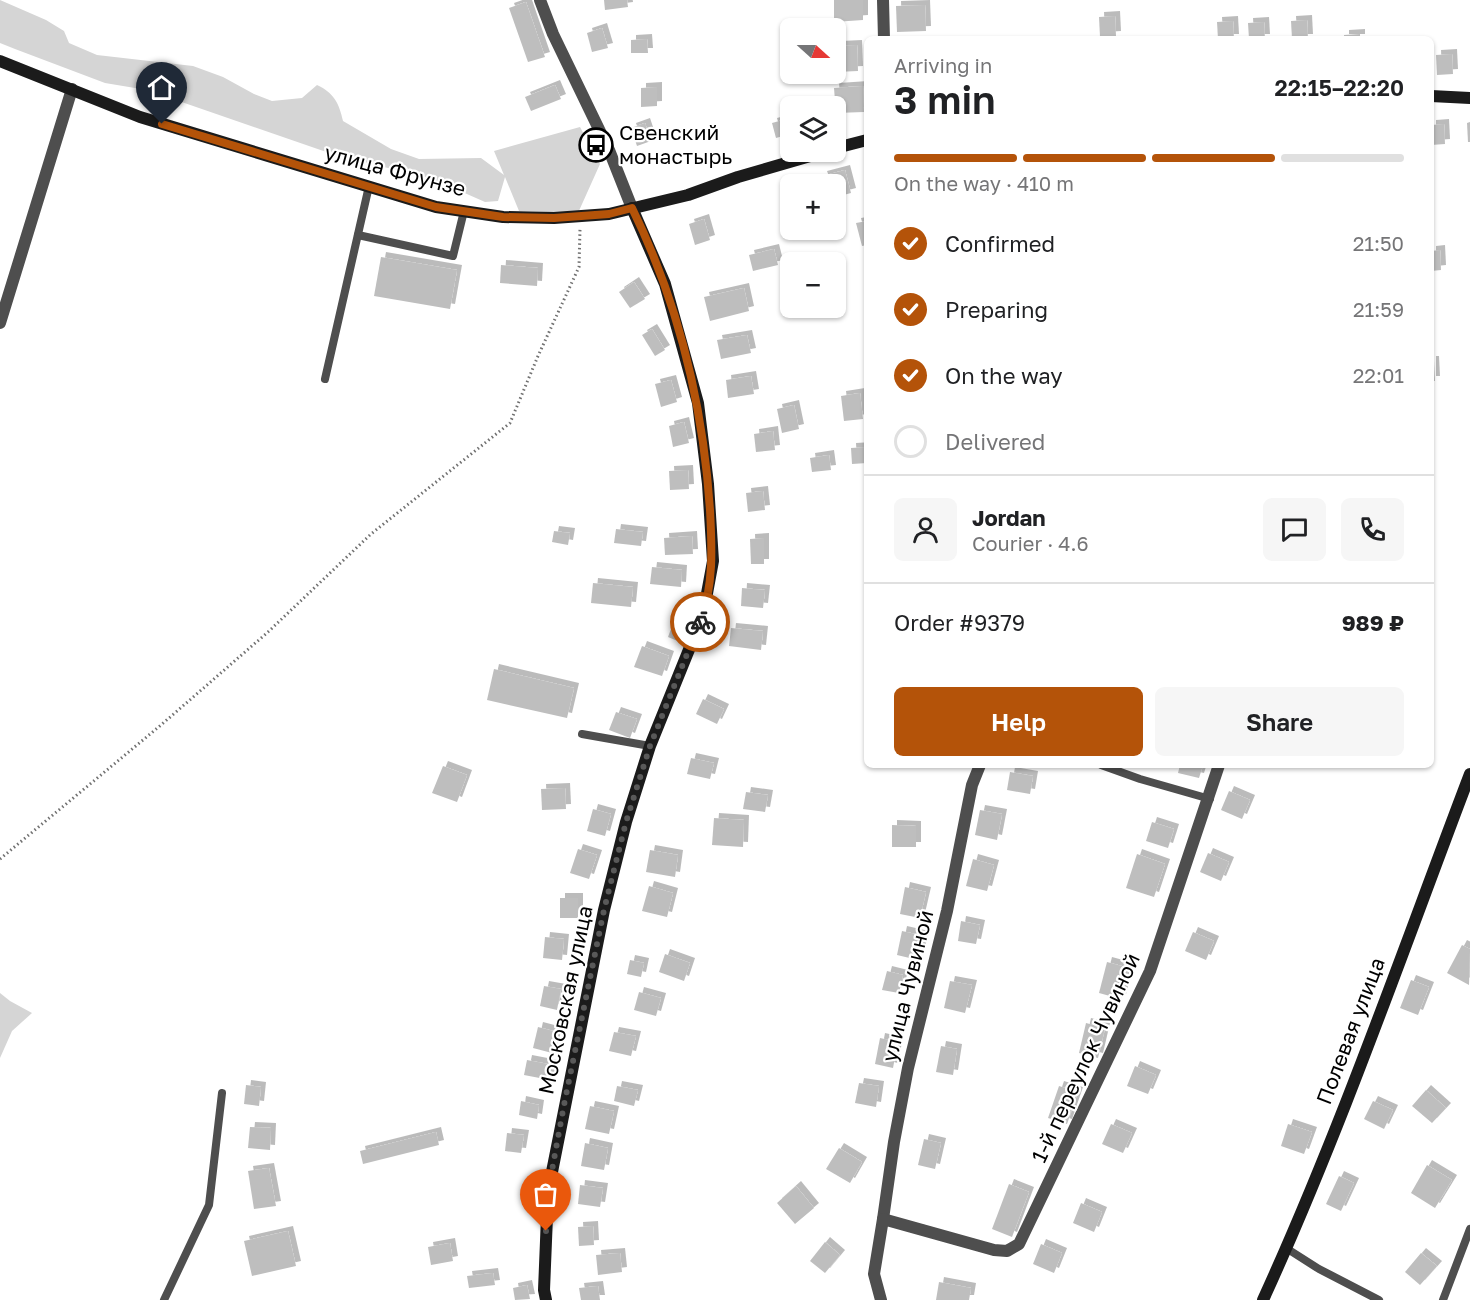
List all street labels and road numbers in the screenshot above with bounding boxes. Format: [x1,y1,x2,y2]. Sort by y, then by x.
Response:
street label: улица Фрунзе [322,139,469,201]
street label: Московская улица [532,903,598,1096]
street label: улица Чувиной [876,907,938,1064]
street label: 1-й переулок Чувиной [1025,949,1145,1166]
street label: Полевая улица [1310,954,1390,1108]

